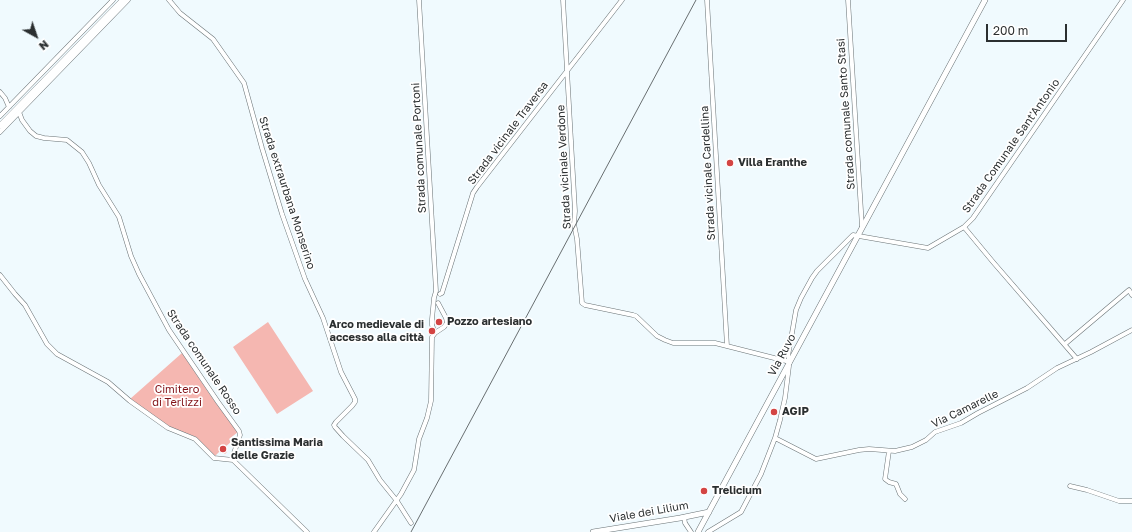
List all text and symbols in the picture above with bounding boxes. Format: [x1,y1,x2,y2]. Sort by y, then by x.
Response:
north arrow [16,16,56,56]
scale bar [988,16,1069,42]
text: 200 m [993,23,1028,38]
text: N [37,38,51,53]
street label: Strada comunale Santo Stasi [834,38,858,190]
street label: Strada Comunale Sant'Antonio [960,76,1062,216]
street label: Strada vicinale Traversa [465,79,551,187]
street label: Strada comunale Portoni [409,82,429,214]
street label: Strada vicinale Verdone [554,104,574,230]
street label: Strada vicinale Cardellina [698,105,718,241]
street label: Strada extraurbana Monserino [256,115,318,271]
place label: Villa Eranthe [738,156,807,170]
marker: Villa Eranthe [725,158,735,168]
street label: Strada comunale Rosso [164,307,244,417]
place label: Pozzo artesiano [447,315,532,329]
marker: Pozzo artesiano [434,317,444,327]
place label: Arco medievale di accesso alla città [329,318,424,344]
marker: Arco medievale di accesso alla città [427,326,437,336]
street label: Via Ruvo [765,332,799,378]
park label: Cimitero di Terlizzi [152,383,202,409]
street label: Via Camarelle [929,387,1001,431]
place label: AGIP [782,405,809,419]
marker: AGIP [769,407,779,417]
place label: Santissima Maria delle Grazie [231,436,323,462]
marker: Santissima Maria delle Grazie [218,444,228,454]
place label: Trelicium [712,484,762,498]
marker: Trelicium [699,486,709,496]
street label: Viale dei Lilium [608,499,690,525]

